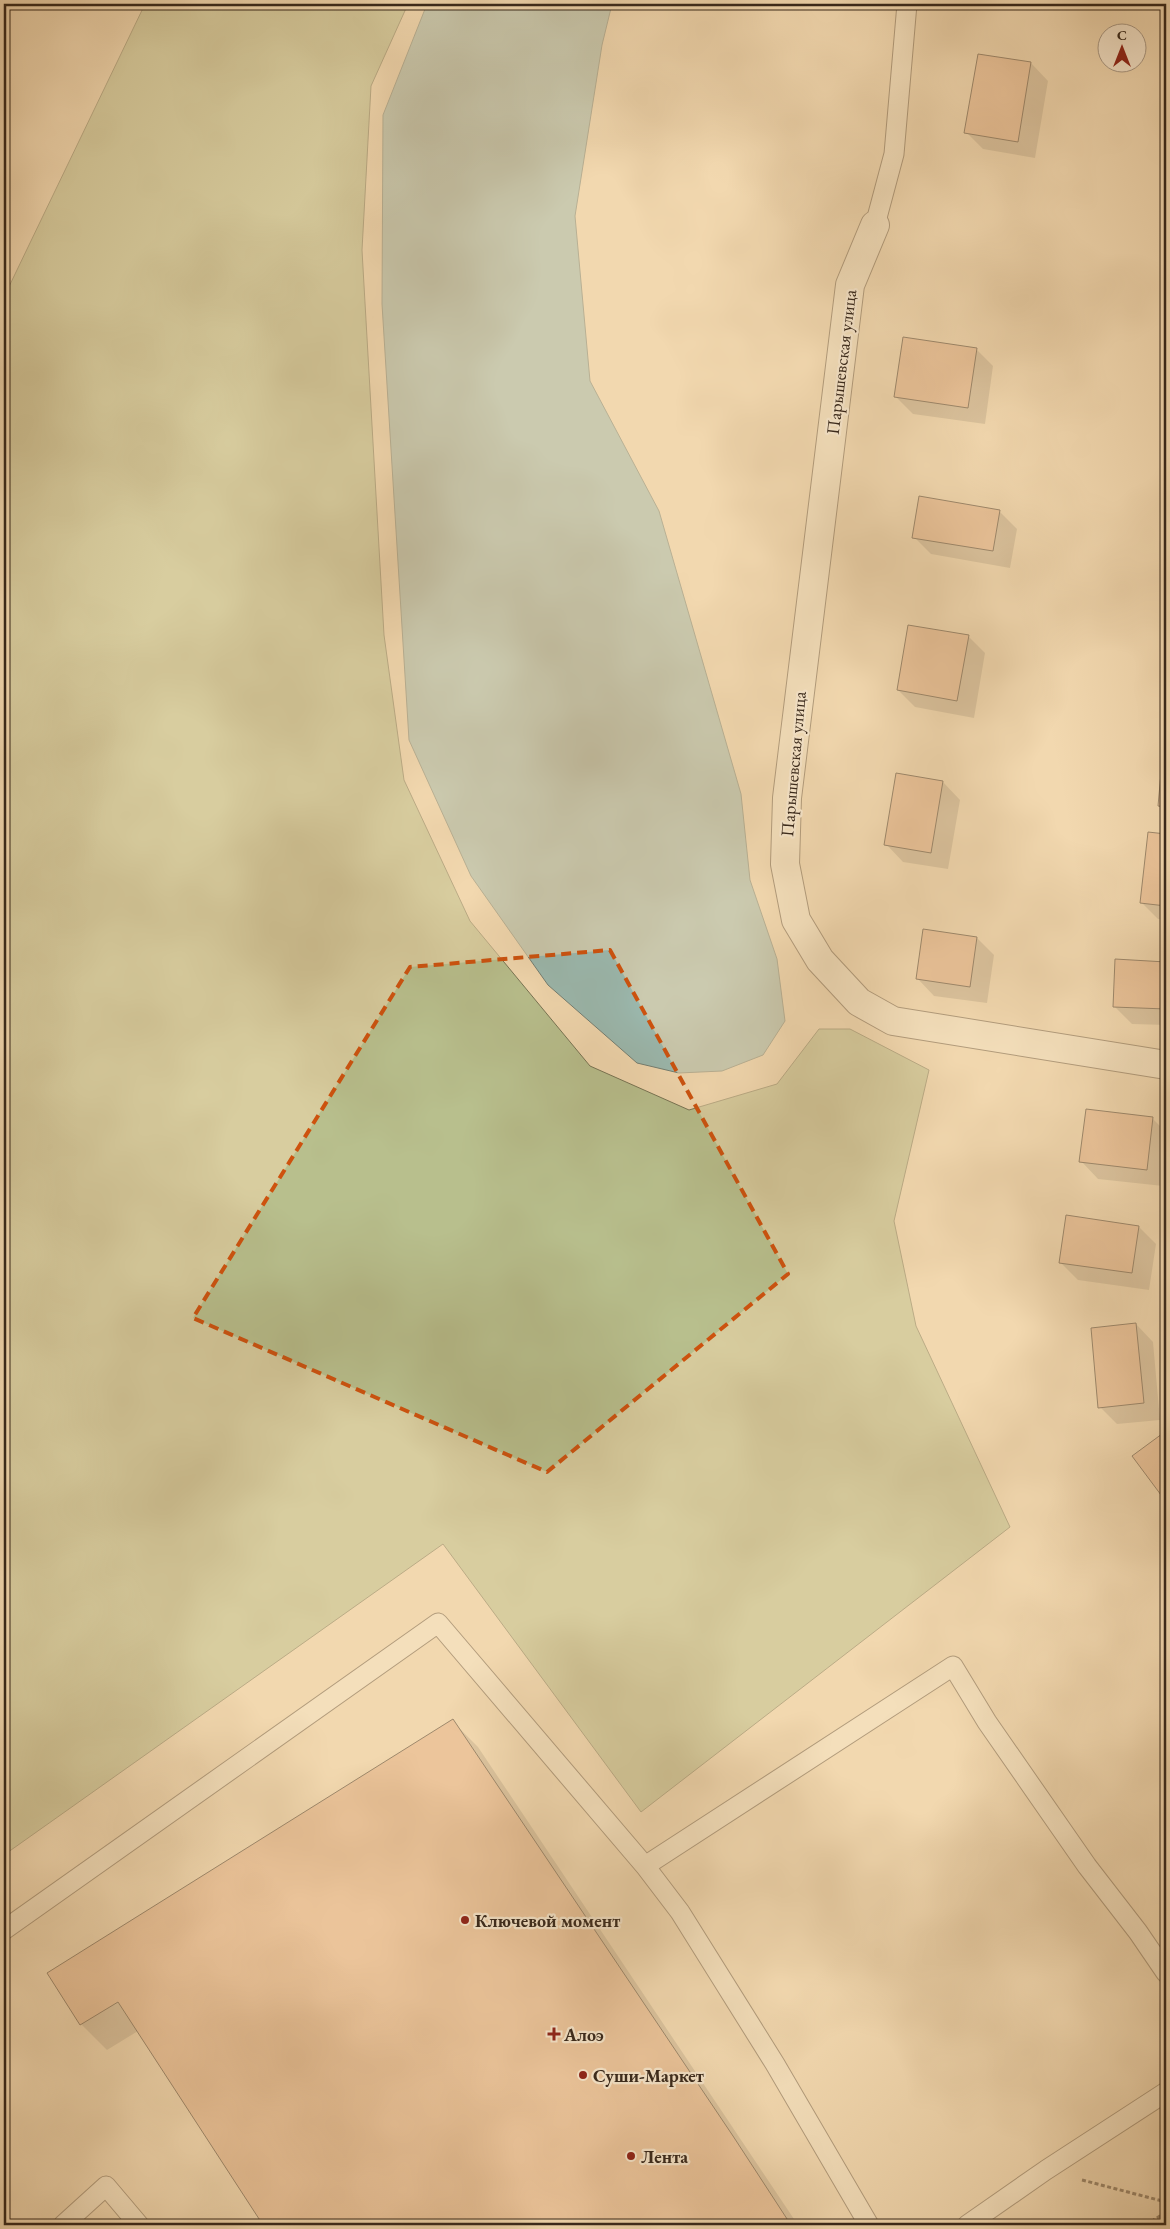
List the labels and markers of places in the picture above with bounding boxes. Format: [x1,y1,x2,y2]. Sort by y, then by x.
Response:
place label: Ключевой момент [475,1909,620,1932]
marker: Ключевой момент [459,1914,471,1926]
place label: Алоэ [563,2023,604,2046]
marker: Алоэ [548,2028,560,2040]
place label: Суши-Маркет [593,2064,704,2087]
marker: Суши-Маркет [577,2069,589,2081]
place label: Лента [641,2145,688,2168]
marker: Лента [625,2150,637,2162]

